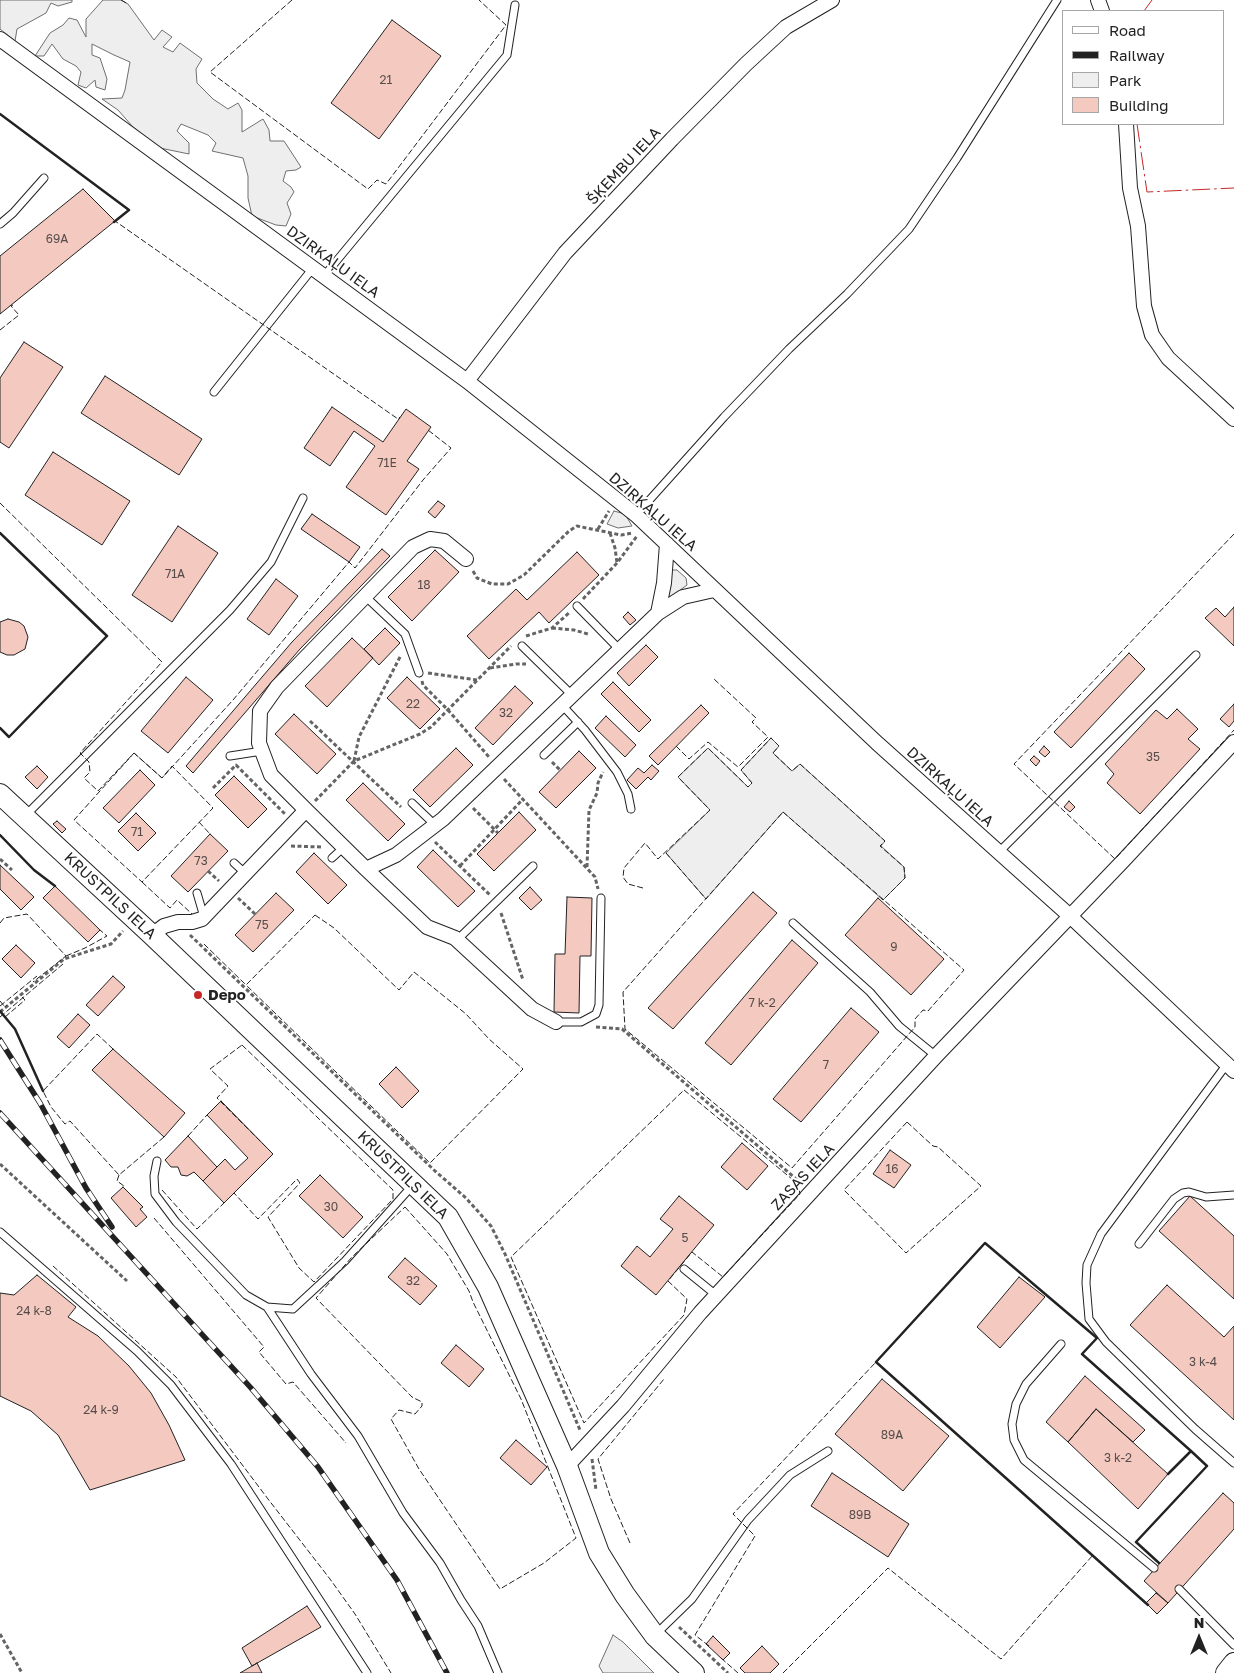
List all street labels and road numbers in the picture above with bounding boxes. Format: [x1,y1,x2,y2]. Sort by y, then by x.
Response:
street label: ŠĶEMBU IELA [583,123,665,209]
street label: DZIRKAĻU IELA [283,222,383,302]
street label: DZIRKAĻU IELA [605,469,701,555]
street label: DZIRKAĻU IELA [903,743,997,831]
street label: KRUSTPILS IELA [60,849,160,943]
street label: KRUSTPILS IELA [354,1127,452,1223]
street label: ZASAS IELA [768,1140,838,1214]

